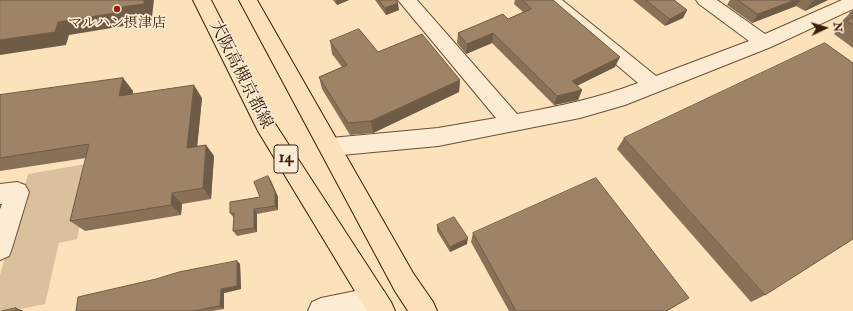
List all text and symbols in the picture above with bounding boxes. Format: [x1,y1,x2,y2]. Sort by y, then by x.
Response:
marker: マルハン摂津店 [112,4,122,14]
north arrow [805,8,845,48]
place label: マルハン摂津店 [68,16,166,32]
street label: 大阪高槻京都線 [204,17,276,133]
text: N [831,22,844,32]
road number: 14 [274,145,298,173]

